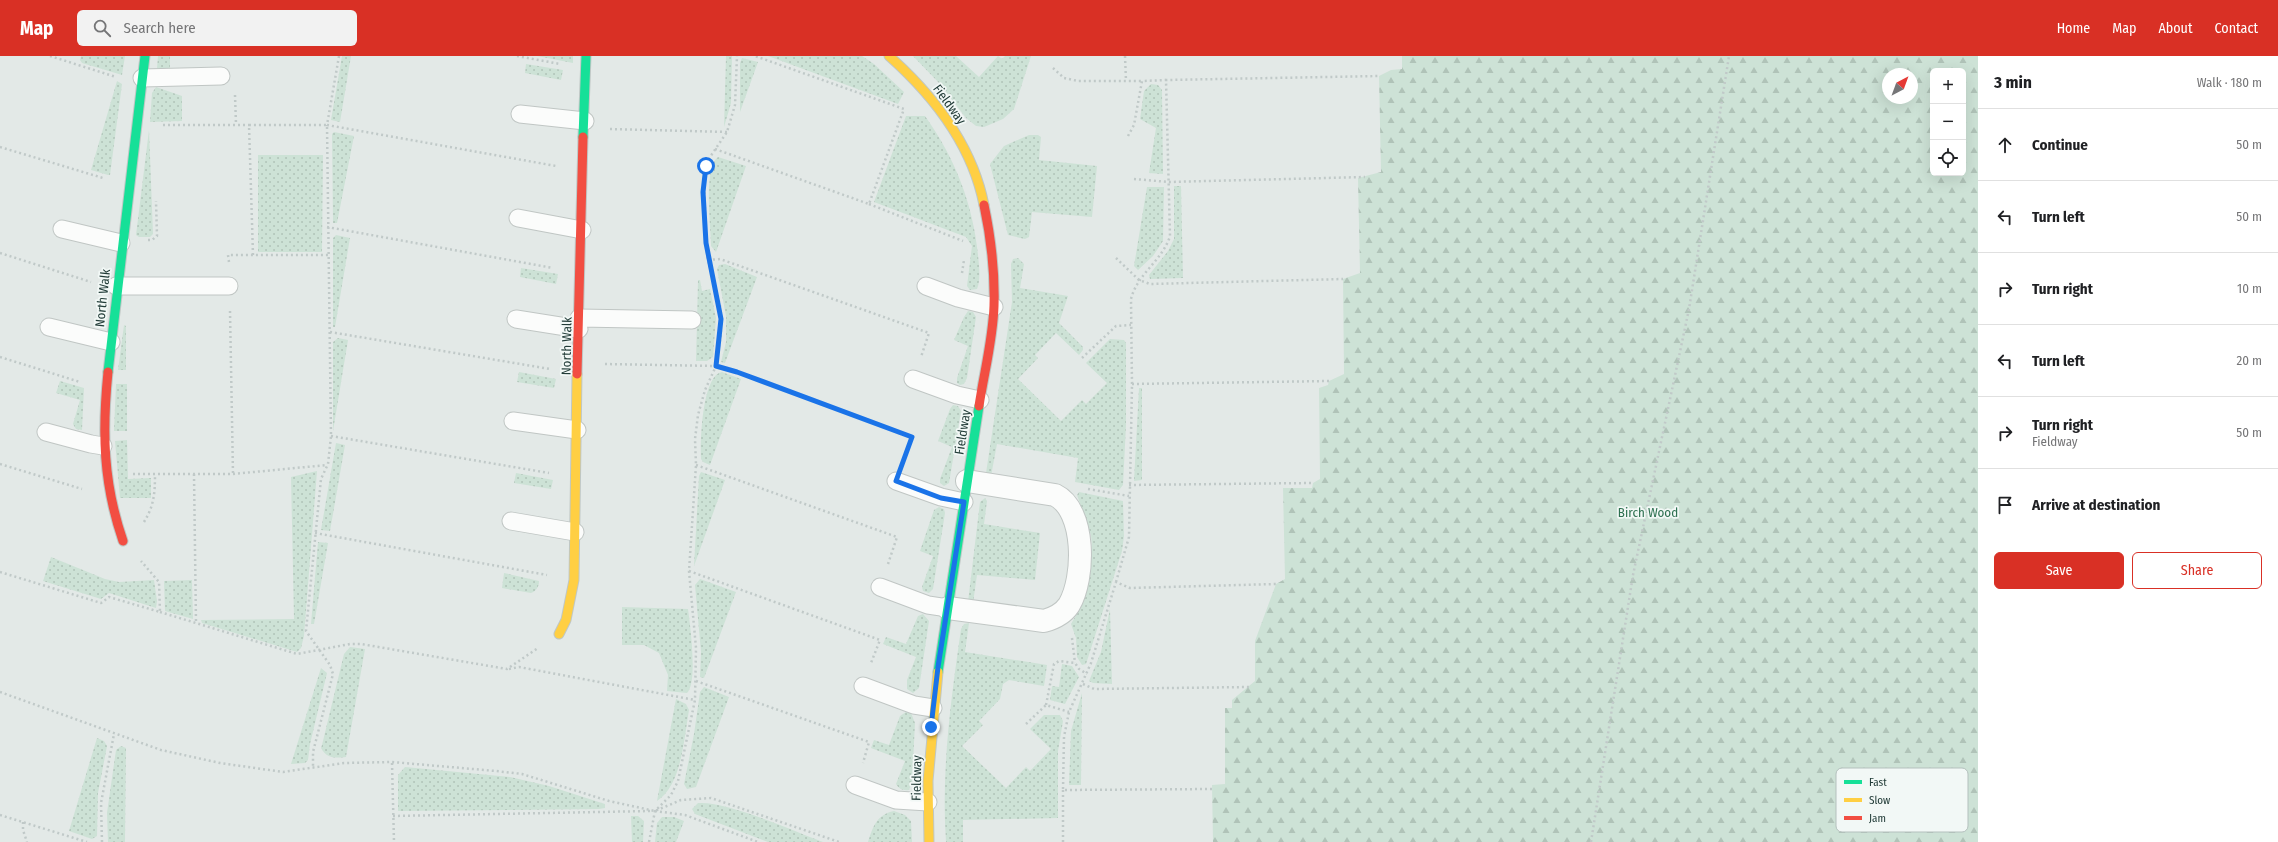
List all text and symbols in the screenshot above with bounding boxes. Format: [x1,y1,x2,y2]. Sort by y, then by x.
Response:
search box [77,10,357,46]
text: Map [20,17,53,40]
icon: search [91,17,113,39]
text: Search here [123,19,196,37]
text: Home [2057,20,2090,37]
text: Map [2112,20,2136,37]
text: About [2158,20,2193,37]
text: Contact [2215,20,2258,37]
north arrow [1882,68,1918,104]
map controls [1930,68,1966,176]
button: + [1930,68,1966,104]
text: 3 min [1994,72,2032,93]
text: Walk · 180 m [2197,75,2262,90]
street label: Fieldway [930,81,969,127]
button: − [1930,104,1966,140]
icon: ahead [1994,134,2016,156]
text: Continue [2032,136,2088,154]
text: 50 m [2236,137,2262,152]
button: locate [1930,140,1966,176]
route start [697,157,715,175]
icon: left [1994,206,2016,228]
text: Turn left [2032,208,2085,226]
text: 50 m [2236,209,2262,224]
street label: North Walk [92,267,113,328]
icon: right [1994,278,2016,300]
text: Turn right [2032,280,2093,298]
text: 10 m [2237,281,2262,296]
street label: North Walk [558,316,575,375]
icon: left [1994,350,2016,372]
text: Turn left [2032,352,2085,370]
text: 20 m [2236,353,2262,368]
street label: Fieldway [952,408,974,456]
text: Turn right [2032,416,2093,434]
icon: right [1994,422,2016,444]
text: 50 m [2236,425,2262,440]
text: Fieldway [2032,434,2078,449]
icon: arrive [1994,494,2016,516]
text: Arrive at destination [2032,496,2160,514]
park label: Birch Wood [1618,505,1678,520]
button: Save [1994,552,2124,589]
button: Share [2132,552,2262,589]
route end [922,718,940,736]
street label: Fieldway [909,755,924,801]
legend [1836,768,1968,832]
text: Fast [1869,776,1887,789]
text: Slow [1869,794,1890,807]
text: Jam [1869,812,1886,825]

